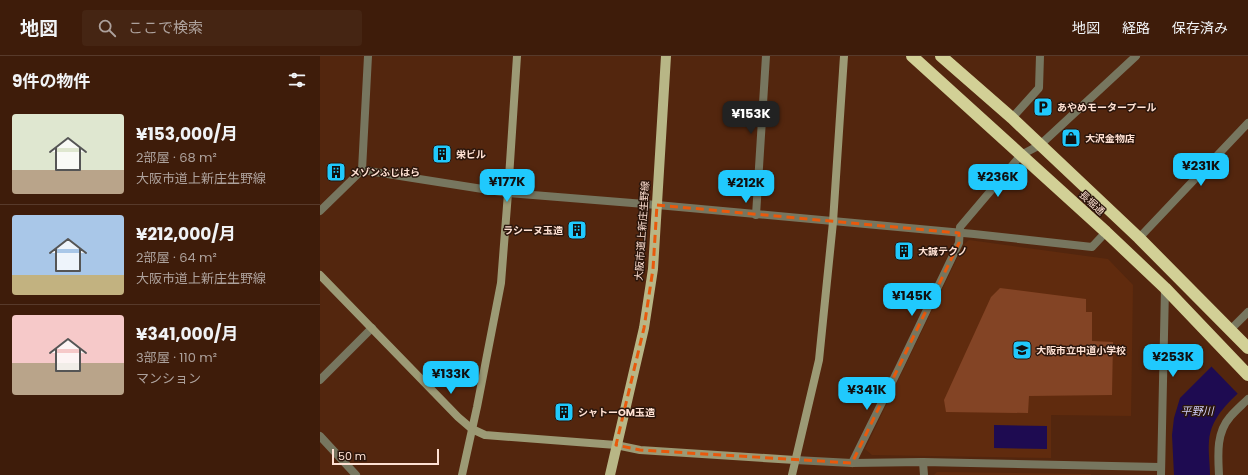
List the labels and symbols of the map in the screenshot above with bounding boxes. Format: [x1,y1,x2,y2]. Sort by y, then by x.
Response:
parking icon: あやめモータープール [1032,96,1054,118]
place label: あやめモータープール [1057,100,1156,115]
pin: ¥153K [723,101,779,135]
shop icon: 大沢金物店 [1060,127,1082,149]
place label: 大沢金物店 [1085,131,1135,146]
building icon: 栄ビル [431,143,453,165]
place label: 栄ビル [456,147,486,162]
pin: ¥231K [1173,153,1229,187]
building icon: メゾンふじはら [325,161,347,183]
pin: ¥236K [970,164,1026,198]
place label: メゾンふじはら [350,165,420,180]
pin: ¥177K [479,169,535,203]
pin: ¥212K [718,170,774,204]
street label: 大阪市道上新庄生野線 [631,181,653,281]
street label: 長堀通 [1076,187,1108,219]
building icon: ラシーヌ玉造 [566,219,588,241]
place label: ラシーヌ玉造 [503,223,563,238]
building icon: 大誠テクノ [893,240,915,262]
place label: 大誠テクノ [918,244,967,259]
pin: ¥145K [884,283,940,317]
school or university icon: 大阪市立中道小学校 [1011,339,1033,361]
place label: 大阪市立中道小学校 [1036,343,1126,358]
pin: ¥253K [1145,344,1201,378]
pin: ¥133K [423,361,479,395]
pin: ¥341K [839,377,895,411]
building icon: シャトーOM玉造 [553,401,575,423]
water label: 平野川 [1181,403,1214,419]
place label: シャトーOM玉造 [578,405,655,420]
scale bar [332,447,439,466]

